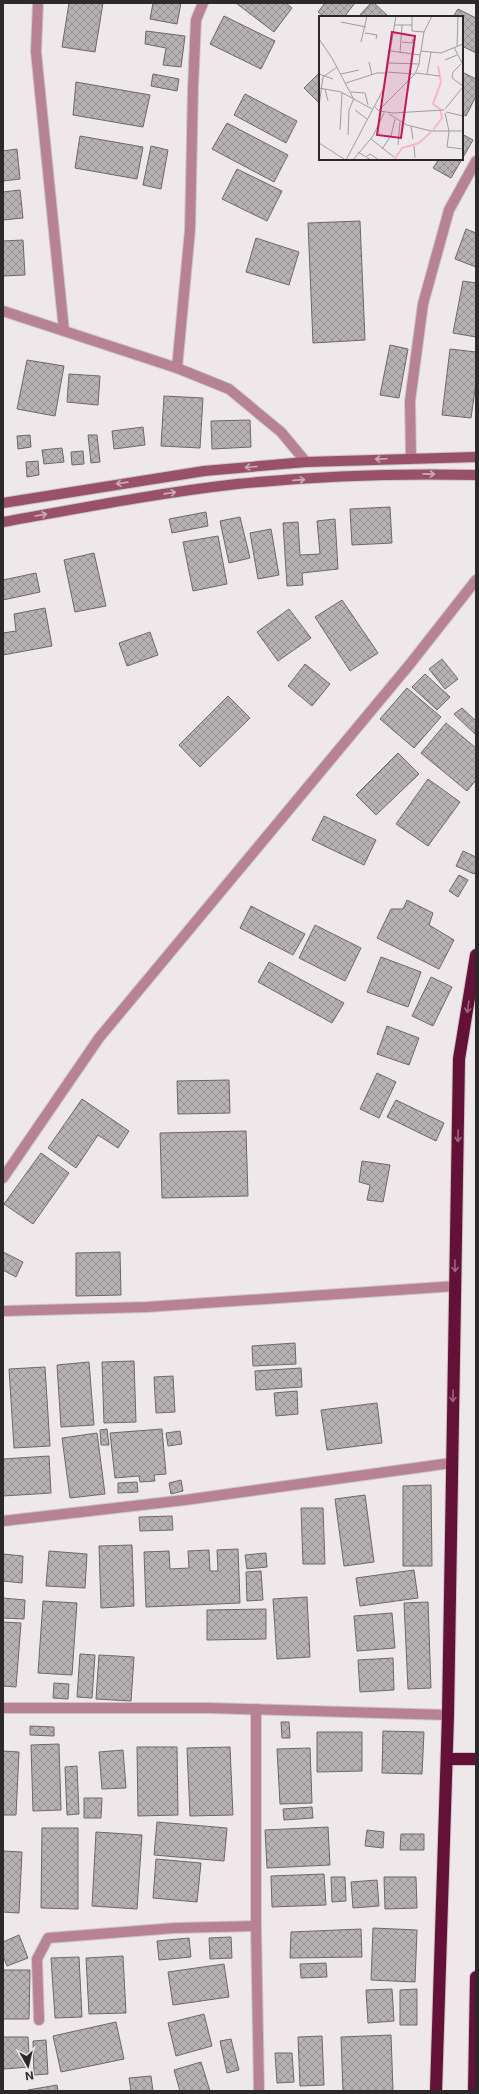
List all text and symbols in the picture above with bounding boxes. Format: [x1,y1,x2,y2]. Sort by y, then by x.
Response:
inset map [319,16,463,160]
one-way arrow [375,456,388,463]
one-way arrow [245,463,258,470]
one-way arrow [422,470,435,478]
one-way arrow [292,477,305,484]
one-way arrow [116,479,129,487]
one-way arrow [163,489,176,497]
one-way arrow [35,511,48,519]
one-way arrow [464,1000,472,1013]
one-way arrow [454,1129,462,1142]
one-way arrow [452,1259,459,1272]
one-way arrow [449,1389,457,1402]
north arrow [8,2046,48,2086]
text: N [24,2068,35,2083]

